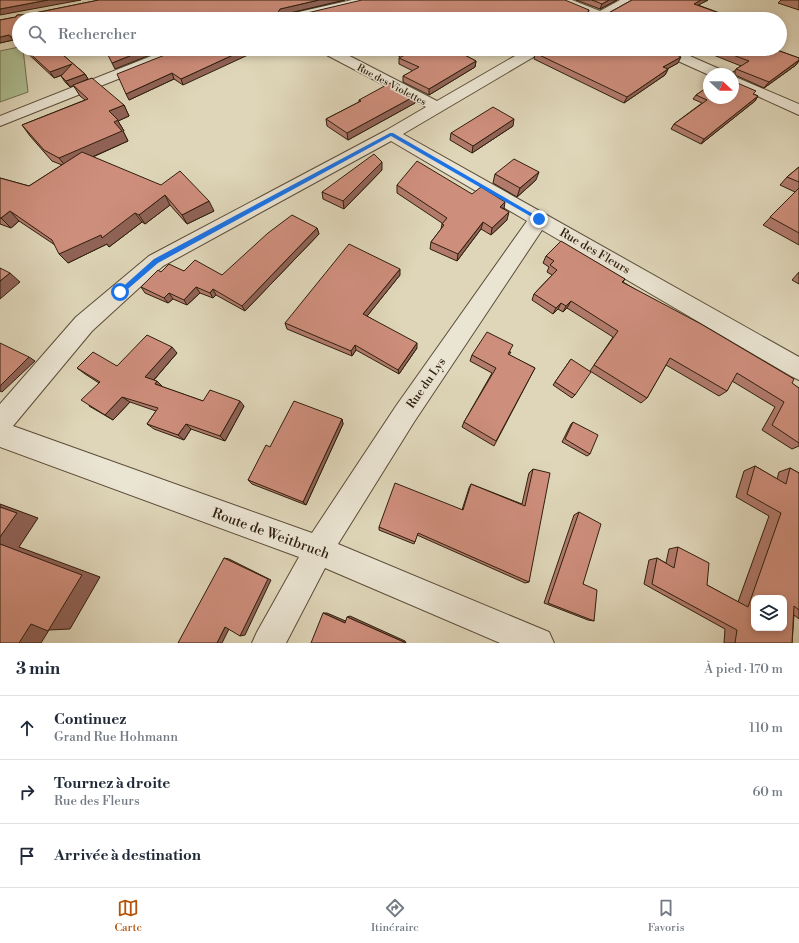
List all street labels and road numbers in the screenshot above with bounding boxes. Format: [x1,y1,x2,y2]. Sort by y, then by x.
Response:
street label: Rue des Violettes [355,62,428,108]
street label: Rue des Fleurs [557,225,633,278]
street label: Rue du Lys [403,355,449,412]
street label: Route de Weitbruch [209,504,333,564]

